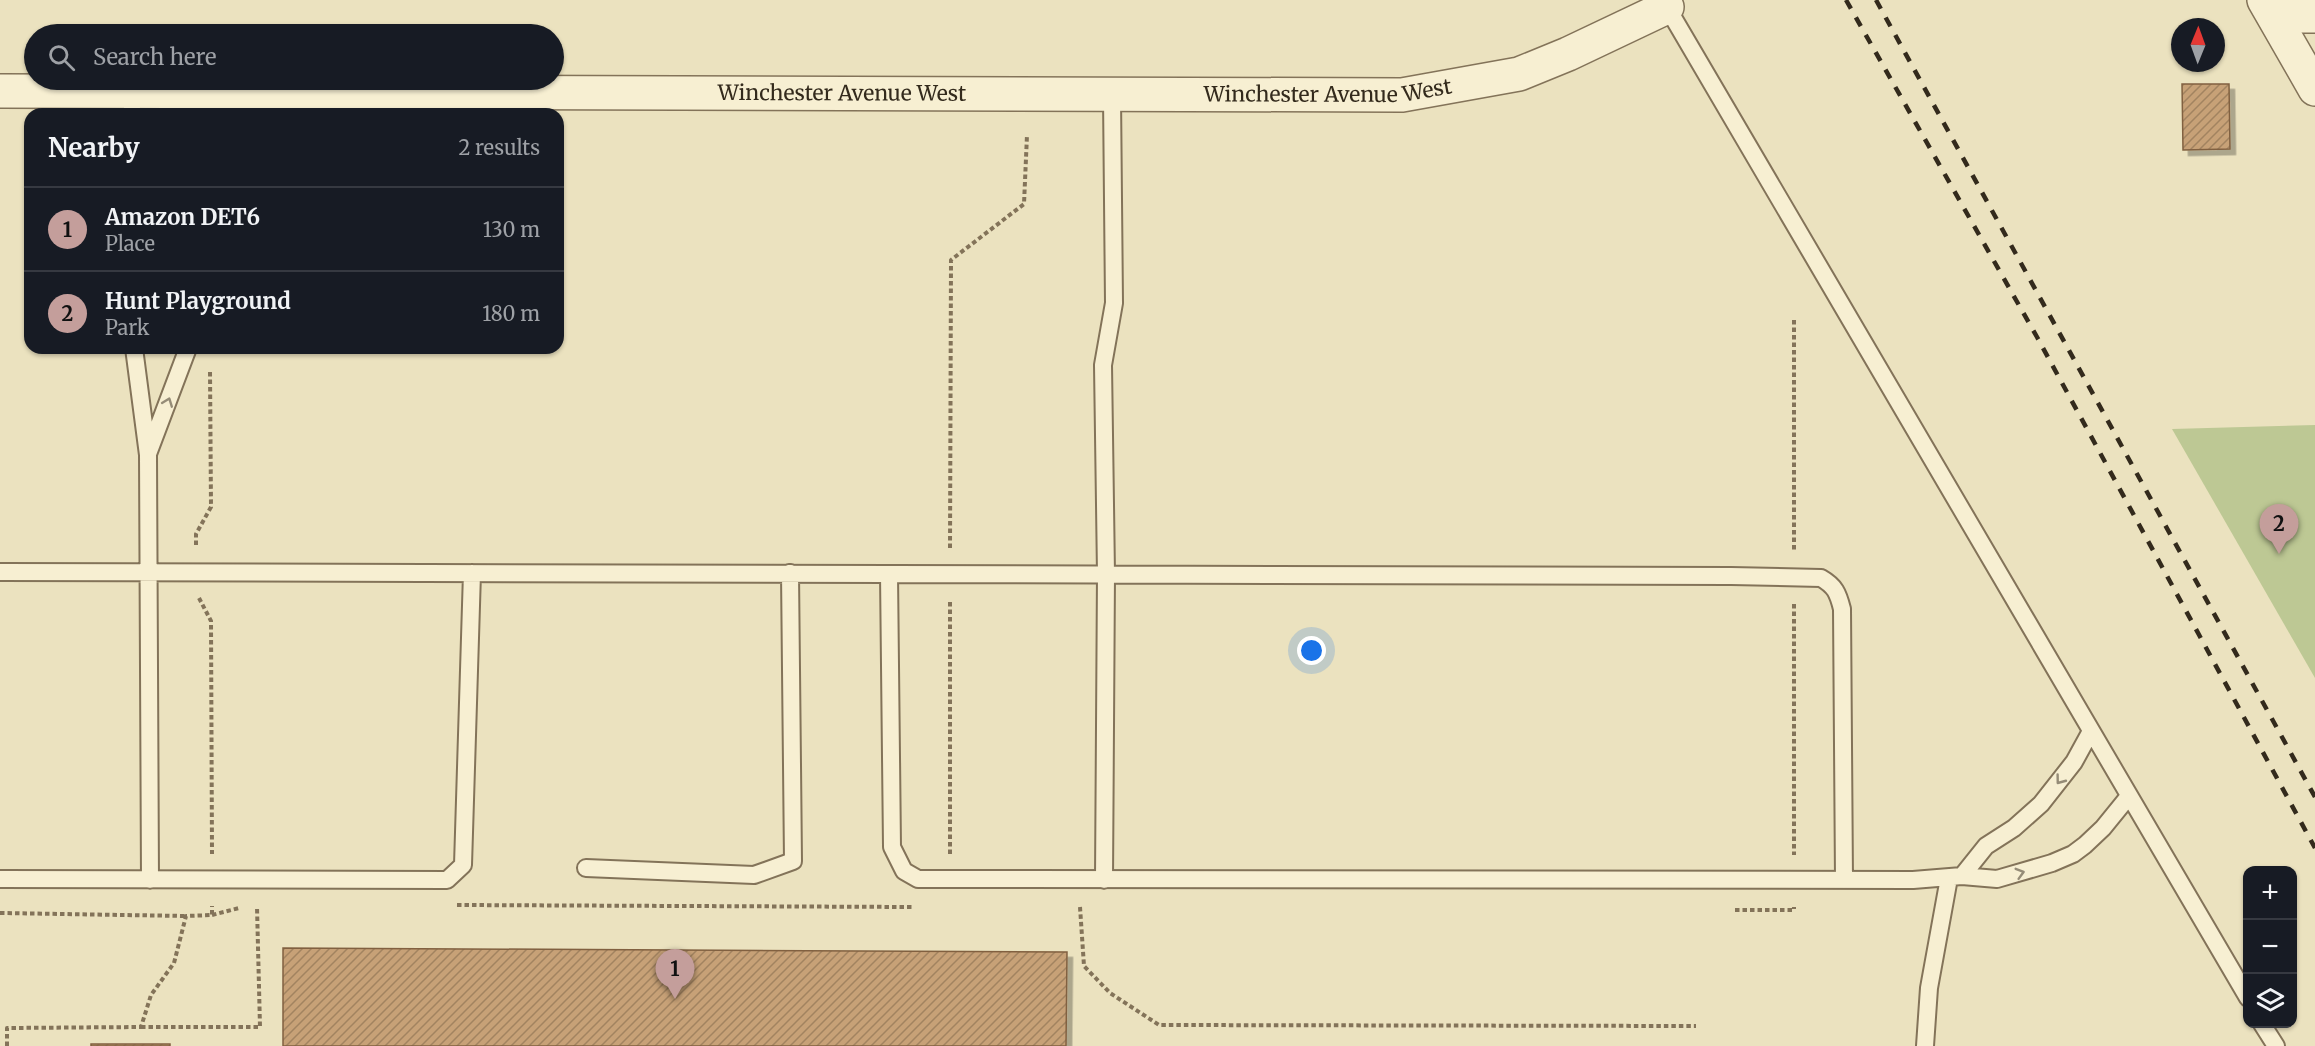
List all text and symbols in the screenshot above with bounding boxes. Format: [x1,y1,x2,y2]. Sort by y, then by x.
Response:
north arrow [2171,18,2225,72]
search box [24,24,564,90]
icon: search [45,41,78,74]
text: Search here [93,43,216,71]
street label: Winchester Avenue West [1203,72,1454,108]
street label: Winchester Avenue West [717,79,966,107]
text: Nearby [48,131,140,164]
text: 2 results [458,135,540,160]
text: Amazon DET6 [105,203,260,231]
text: 1 [63,217,72,242]
text: 130 m [483,217,540,242]
text: Place [105,231,155,256]
text: Hunt Playground [105,287,291,315]
text: 2 [62,301,73,326]
text: 180 m [482,301,540,326]
text: Park [105,315,149,340]
one-way arrow [161,397,174,407]
pin: 2 [2260,504,2298,554]
your location [1297,636,1326,665]
one-way arrow [2056,774,2067,785]
map controls [2243,866,2297,1028]
button: + [2243,866,2297,920]
one-way arrow [2014,868,2024,880]
button: − [2243,920,2297,974]
pin: 1 [656,950,694,999]
button: layers [2243,974,2297,1028]

